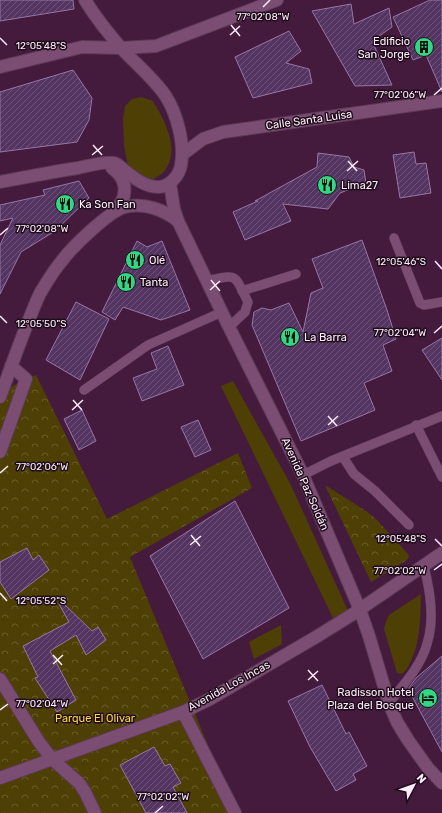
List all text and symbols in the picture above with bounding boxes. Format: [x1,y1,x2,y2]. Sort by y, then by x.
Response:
text: 77°02'08"W [237,11,290,23]
place label: Edificio San Jorge [358,35,410,61]
building icon: Edificio San Jorge [413,36,435,58]
text: 12°05'48"S [16,40,66,52]
text: 77°02'06"W [374,89,426,101]
street label: Calle Santa Luisa [265,107,353,133]
restaurant icon: Lima27 [316,174,338,196]
place label: Lima27 [341,179,378,192]
restaurant icon: Ka Son Fan [54,193,76,215]
place label: Ka Son Fan [79,198,136,211]
text: 77°02'08"W [16,223,69,235]
restaurant icon: Olé [124,249,146,271]
place label: Olé [149,254,165,267]
text: 12°05'46"S [376,256,426,268]
restaurant icon: Tanta [115,271,137,293]
place label: Tanta [140,276,168,289]
text: 12°05'50"S [16,318,66,330]
restaurant icon: La Barra [279,326,301,348]
text: 77°02'04"W [374,327,426,339]
place label: La Barra [304,331,347,344]
street label: Avenida Paz Soldán [279,436,331,532]
text: 77°02'06"W [16,461,68,473]
text: 12°05'48"S [376,533,426,545]
text: 77°02'02"W [374,565,426,577]
text: 12°05'52"S [16,595,66,607]
street label: Avenida Los Incas [186,658,273,714]
place label: Radisson Hotel Plaza del Bosque [327,686,414,712]
hotel icon: Radisson Hotel Plaza del Bosque [417,687,439,709]
text: 77°02'04"W [16,698,68,710]
park label: Parque El Olivar [55,712,136,725]
north arrow [394,765,434,805]
text: N [414,772,429,786]
text: 77°02'02"W [137,791,189,803]

